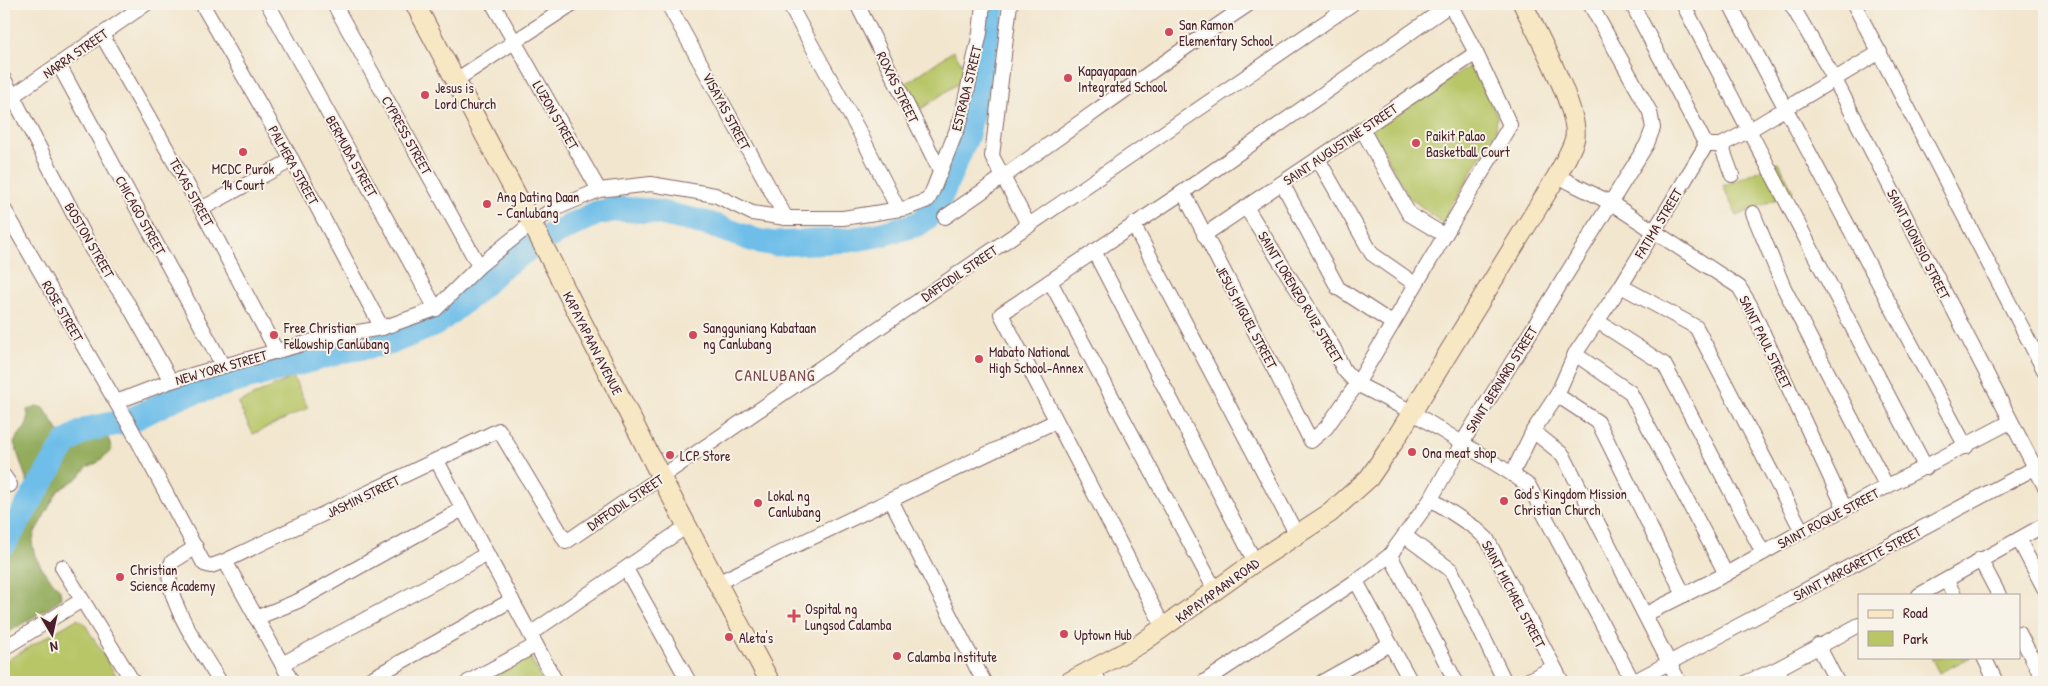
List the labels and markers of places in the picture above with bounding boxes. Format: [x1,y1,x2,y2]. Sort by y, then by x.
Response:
place label: San Ramon Elementary School [1179,15,1274,51]
marker: San Ramon Elementary School [1163,26,1175,38]
place label: Kapayapaan Integrated School [1078,61,1167,97]
marker: Kapayapaan Integrated School [1062,72,1074,84]
place label: Jesus is Lord Church [435,78,496,113]
marker: Jesus is Lord Church [419,89,431,101]
place label: Paikit Palao Basketball Court [1426,126,1510,161]
marker: Paikit Palao Basketball Court [1410,137,1422,149]
marker: MCDC Purok 14 Court [237,146,249,158]
place label: MCDC Purok 14 Court [212,159,275,194]
place label: Ang Dating Daan - Canlubang [497,187,579,223]
marker: Ang Dating Daan - Canlubang [481,198,493,210]
place label: Free Christian Fellowship Canlubang [283,318,389,354]
place label: Sangguniang Kabataan ng Canlubang [703,318,816,354]
marker: Free Christian Fellowship Canlubang [268,329,280,341]
marker: Sangguniang Kabataan ng Canlubang [687,329,699,341]
place label: Mabato National High School-Annex [989,342,1084,378]
marker: Mabato National High School-Annex [973,353,985,365]
place label: Ona meat shop [1422,443,1496,463]
place label: LCP Store [680,446,731,465]
marker: Ona meat shop [1406,446,1418,458]
marker: LCP Store [664,449,676,461]
place label: God's Kingdom Mission Christian Church [1514,484,1627,519]
place label: Lokal ng Canlubang [768,486,821,522]
marker: God's Kingdom Mission Christian Church [1498,495,1510,507]
marker: Lokal ng Canlubang [752,497,764,509]
place label: Christian Science Academy [130,560,215,596]
marker: Christian Science Academy [114,571,126,583]
place label: Ospital ng Lungsod Calamba [805,599,892,635]
marker: Ospital ng Lungsod Calamba [787,609,801,623]
place label: Uptown Hub [1074,625,1132,645]
place label: Aleta's [739,628,773,647]
marker: Uptown Hub [1058,628,1070,640]
marker: Aleta's [723,631,735,643]
place label: Calamba Institute [907,647,998,666]
marker: Calamba Institute [891,650,903,662]

